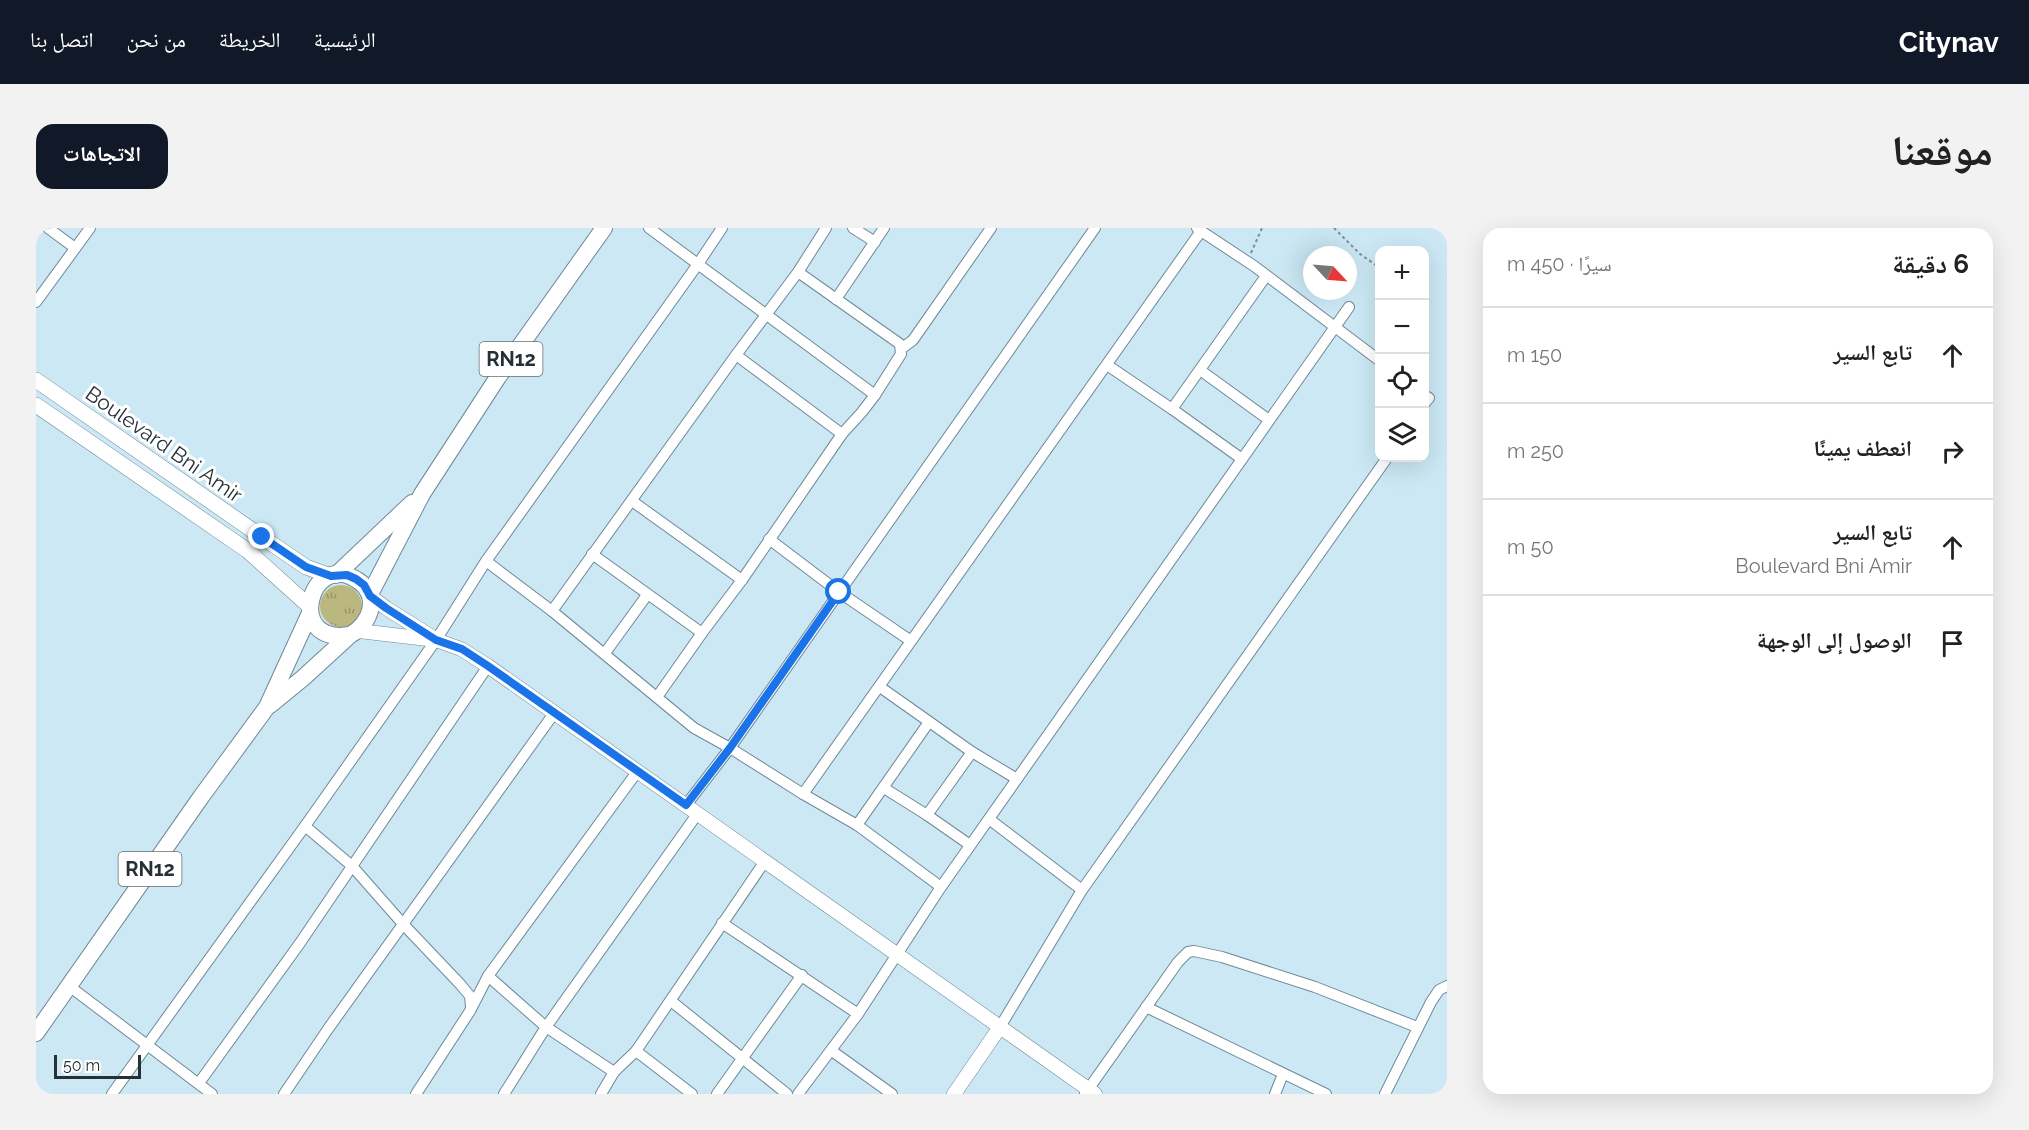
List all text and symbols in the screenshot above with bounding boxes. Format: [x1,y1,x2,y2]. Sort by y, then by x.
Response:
text: Citynav [1899,26,1999,59]
text: اتصل بنا [30,27,94,52]
text: من نحن [127,27,186,52]
text: الخريطة [219,27,281,52]
text: الرئيسية [314,27,376,52]
button: الاتجاهات [36,124,168,189]
text: موقعنا [1892,126,1993,175]
north arrow [1303,246,1357,300]
map controls [1375,246,1429,462]
button: + [1375,246,1429,300]
text: 6 دقيقة [1892,249,1969,279]
text: سيرًا · 450 m [1507,252,1612,276]
button: − [1375,300,1429,354]
text: تابع السير [1833,339,1912,365]
icon: ahead [1936,339,1969,372]
road number: RN12 [480,342,542,376]
text: 150 m [1507,343,1562,367]
button: locate [1375,354,1429,408]
street label: Boulevard Bni Amir [81,381,248,508]
button: layers [1375,408,1429,462]
text: انعطف يمينًا [1813,435,1912,461]
icon: right [1936,435,1969,468]
text: 250 m [1507,439,1564,463]
text: تابع السير [1833,519,1912,545]
route end [248,523,274,549]
icon: ahead [1936,531,1969,564]
text: 50 m [1507,535,1554,559]
text: Boulevard Bni Amir [1735,554,1912,578]
route start [825,578,851,604]
text: الوصول إلى الوجهة [1757,627,1912,653]
icon: arrive [1936,627,1969,660]
road number: RN12 [118,852,182,886]
scale bar [54,1052,141,1080]
text: 50 m [63,1056,100,1075]

